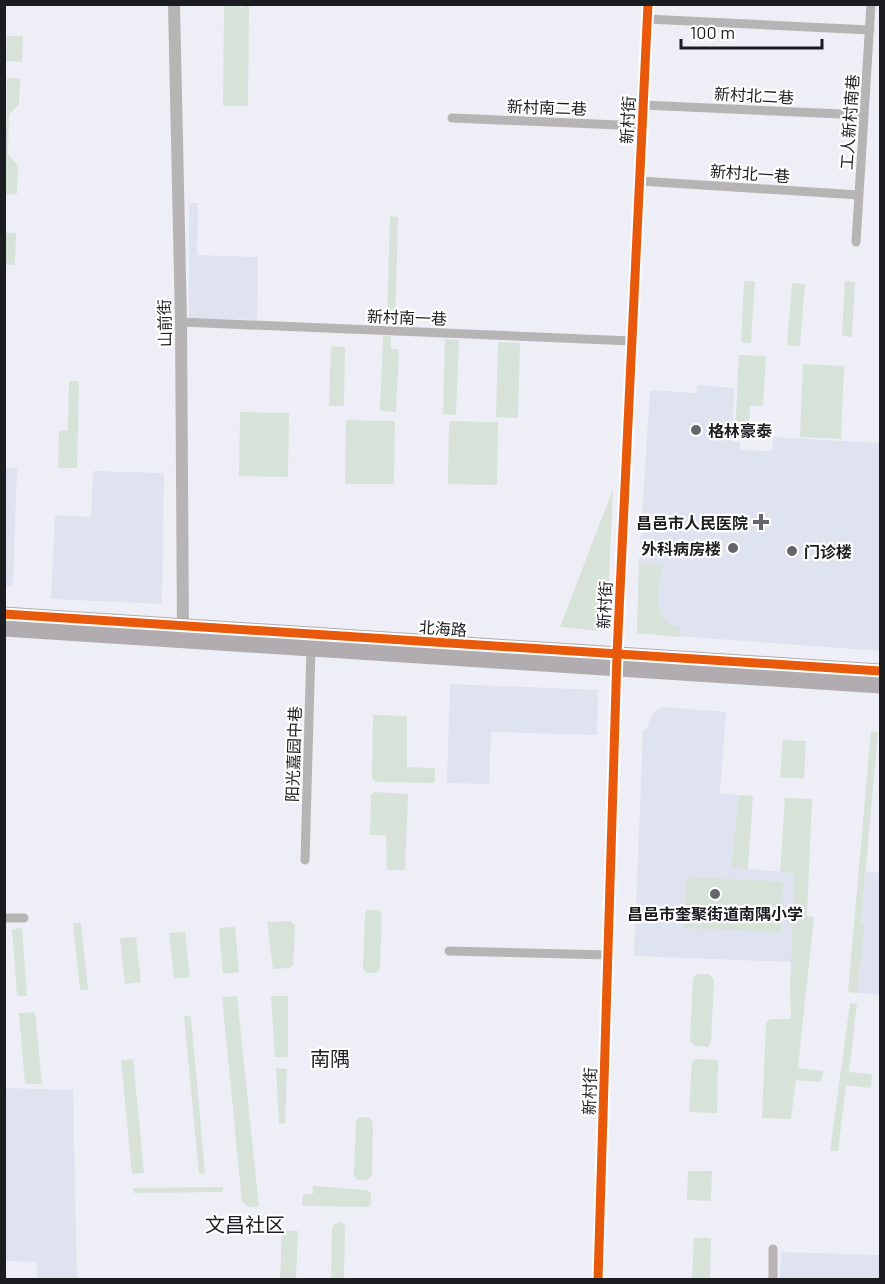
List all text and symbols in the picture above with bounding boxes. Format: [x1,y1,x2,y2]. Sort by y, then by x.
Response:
scale bar [681,12,822,50]
text: 100 m [690,21,735,43]
street label: 工人新村南巷 [836,73,862,171]
street label: 新村北二巷 [714,83,794,107]
street label: 新村南二巷 [507,96,587,118]
street label: 新村街 [616,96,638,144]
street label: 新村北一巷 [709,161,791,185]
street label: 山前街 [154,299,174,347]
street label: 新村南一巷 [367,306,447,328]
place label: 格林豪泰 [708,421,772,440]
marker: 格林豪泰 [689,423,703,437]
place label: 昌邑市人民医院 [636,513,748,532]
marker: 昌邑市人民医院 [752,513,770,531]
place label: 外科病房楼 [641,539,721,558]
marker: 外科病房楼 [726,541,740,555]
place label: 门诊楼 [804,542,852,561]
marker: 门诊楼 [785,544,799,558]
street label: 新村街 [593,581,615,629]
street label: 北海路 [418,617,468,639]
street label: 阳光嘉园中巷 [282,706,304,802]
marker: 昌邑市奎聚街道南隅小学 [708,887,722,901]
place label: 昌邑市奎聚街道南隅小学 [627,904,803,923]
district label: 南隅 [310,1046,350,1070]
street label: 新村街 [579,1067,599,1115]
district label: 文昌社区 [205,1212,285,1236]

